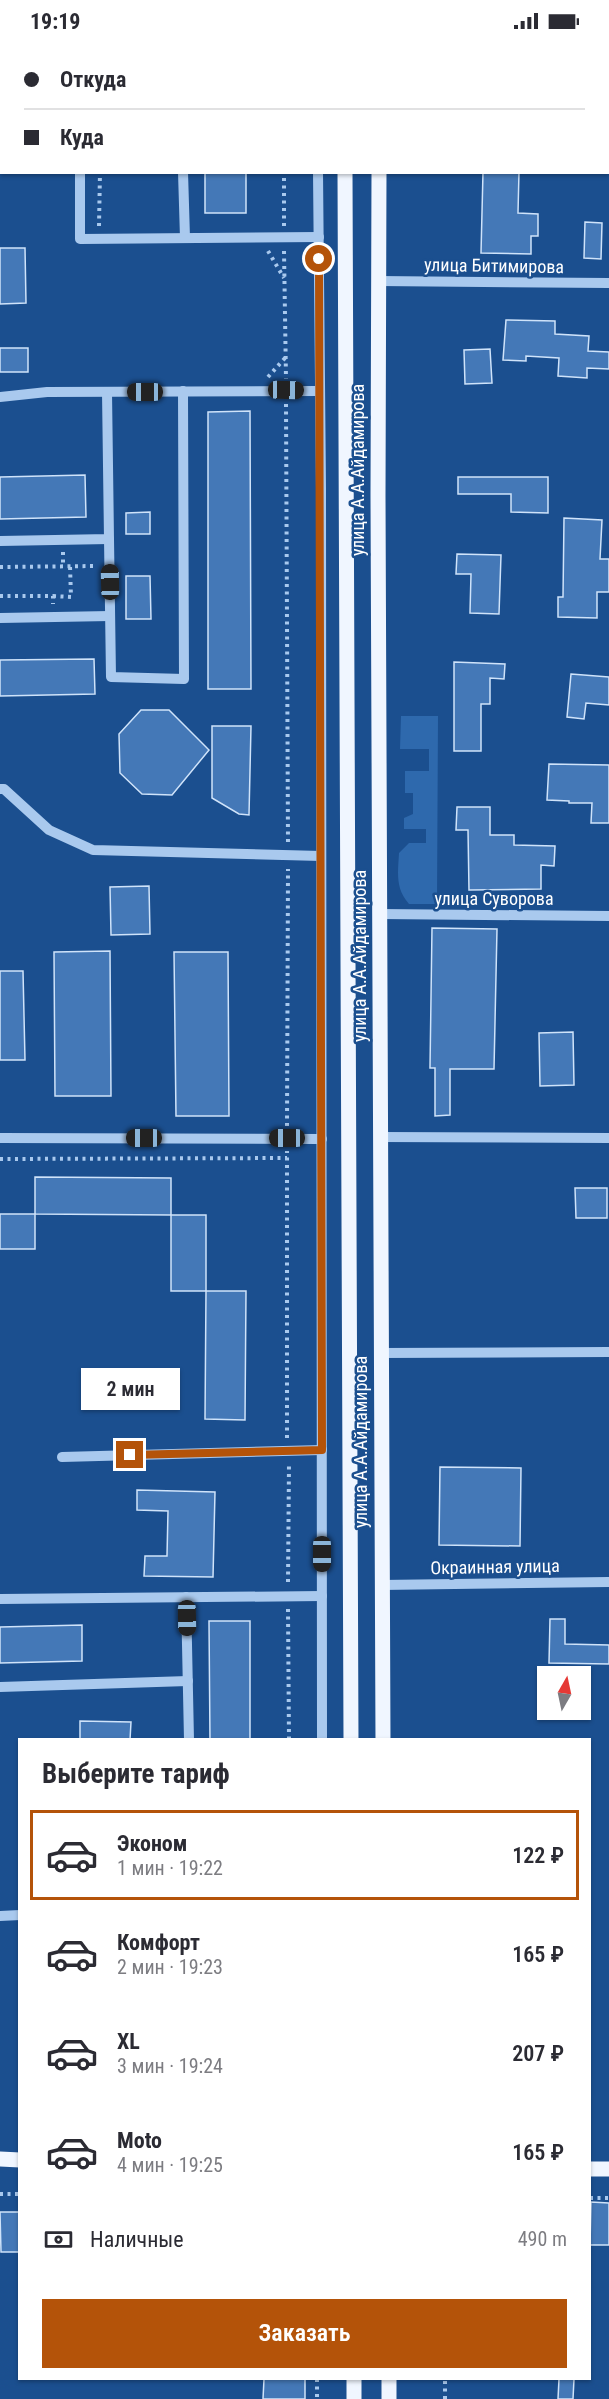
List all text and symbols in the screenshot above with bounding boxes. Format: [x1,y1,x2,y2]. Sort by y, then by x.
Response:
text: 19:19 [30,9,81,34]
text: Откуда [60,67,126,92]
text: Куда [60,125,104,150]
route start [305,245,332,272]
street label: улица Битимирова [424,254,564,277]
car [268,381,304,399]
car [127,383,163,401]
street label: улица А.А.Айдамирова [347,384,368,556]
car [101,564,119,600]
street label: улица А.А.Айдамирова [349,870,370,1042]
street label: улица Суворова [434,888,554,909]
car [126,1129,162,1147]
car [269,1129,305,1147]
street label: улица А.А.Айдамирова [350,1356,371,1528]
callout: 2 мин [80,1368,180,1410]
text: 2 мин [107,1377,154,1401]
route end [116,1441,143,1468]
car [313,1536,331,1572]
street label: Окраинная улица [430,1555,560,1578]
car [178,1600,196,1636]
north arrow [537,1666,591,1720]
map controls [537,1666,591,1720]
text: Выберите тариф [42,1758,230,1790]
icon: car [45,1828,99,1882]
text: Эконом [117,1831,187,1856]
text: 122 ₽ [512,1843,564,1868]
text: 1 мин · 19:22 [117,1856,223,1880]
icon: car [45,1927,99,1981]
text: Комфорт [117,1930,200,1955]
text: 165 ₽ [512,1942,564,1967]
text: 2 мин · 19:23 [117,1955,223,1979]
icon: car [45,2026,99,2080]
text: XL [117,2029,140,2054]
text: 207 ₽ [512,2041,564,2066]
text: 3 мин · 19:24 [117,2054,223,2078]
icon: car [45,2125,99,2179]
text: Moto [117,2128,162,2153]
text: 165 ₽ [512,2140,564,2165]
text: 4 мин · 19:25 [117,2153,223,2177]
icon: cash [42,2223,75,2256]
text: Наличные [90,2227,184,2252]
text: 490 m [518,2227,567,2251]
button: Заказать [42,2299,567,2368]

